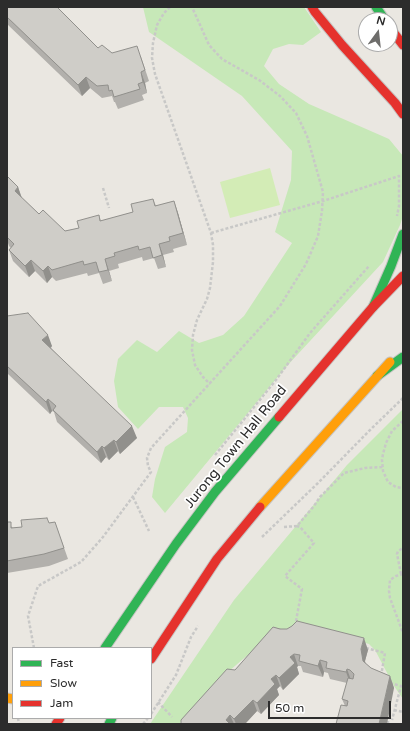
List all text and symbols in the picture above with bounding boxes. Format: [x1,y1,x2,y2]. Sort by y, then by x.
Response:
north arrow [358,12,398,52]
text: N [375,13,387,28]
street label: Jurong Town Hall Road [181,382,291,512]
legend [12,647,152,719]
text: Fast [50,656,73,670]
text: Slow [50,676,77,690]
scale bar [270,693,393,719]
text: Jam [50,696,73,710]
text: 50 m [275,701,304,715]

